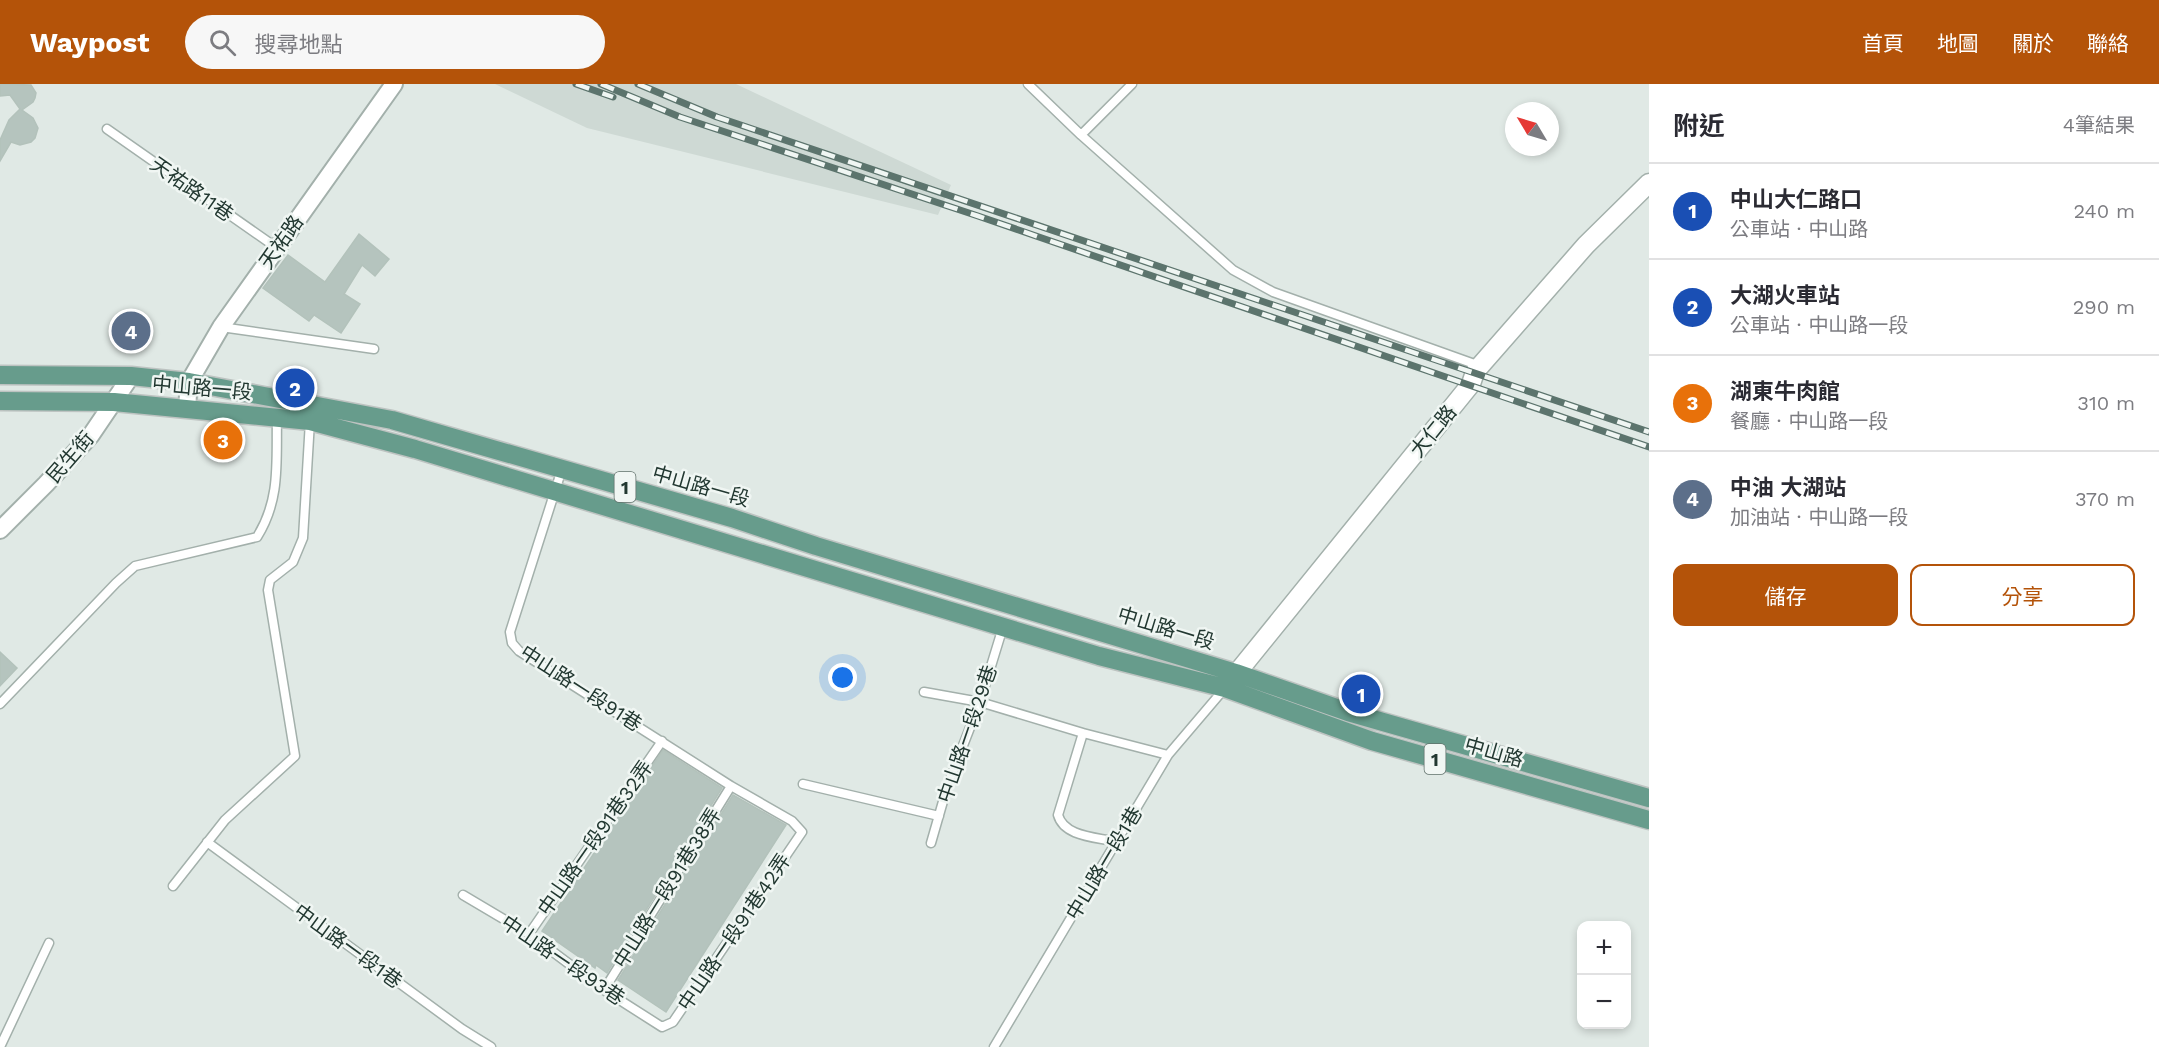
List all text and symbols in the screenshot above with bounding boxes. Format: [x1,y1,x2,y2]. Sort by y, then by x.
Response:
search box [185,15,605,69]
text: Waypost [30,26,149,59]
icon: search [206,26,239,59]
text: 首頁 [1862,31,1904,56]
text: 地圖 [1937,31,1979,56]
text: 關於 [2012,31,2054,56]
text: 聯絡 [2087,31,2129,56]
text: 搜尋地點 [254,32,342,57]
north arrow [1505,102,1559,156]
text: 附近 [1673,111,1725,141]
text: 4筆結果 [2063,113,2135,137]
street label: 天祐路11巷 [146,152,238,226]
text: 中山大仁路口 [1730,187,1862,212]
text: 1 [1688,199,1697,223]
text: 240 m [2073,199,2135,223]
street label: 天祐路 [254,211,308,273]
text: 公車站 · 中山路 [1730,217,1868,241]
text: 大湖火車站 [1730,283,1840,308]
text: 2 [1687,295,1698,319]
text: 290 m [2073,295,2135,319]
pin: 4 [112,308,150,354]
text: 公車站 · 中山路一段 [1730,313,1908,337]
pin: 2 [276,366,314,410]
street label: 中山路一段 [151,372,253,404]
text: 湖東牛肉館 [1730,379,1840,404]
text: 3 [1687,391,1698,415]
text: 310 m [2077,391,2135,415]
street label: 大仁路 [1405,400,1461,462]
text: 餐廳 · 中山路一段 [1730,409,1888,433]
pin: 3 [204,418,242,462]
street label: 民生街 [41,426,99,488]
street label: 中山路一段 [650,461,752,511]
road number: 1 [614,472,636,502]
text: 中油 大湖站 [1730,475,1846,500]
text: 4 [1686,487,1699,511]
text: 370 m [2075,487,2135,511]
text: 加油站 · 中山路一段 [1730,505,1908,529]
button: 儲存 [1673,564,1898,626]
button: 分享 [1910,564,2135,626]
street label: 中山路一段 [1115,602,1217,654]
street label: 中山路一段91巷 [516,640,646,736]
street label: 中山路一段29巷 [932,662,1002,806]
your location [828,663,857,692]
pin: 1 [1342,672,1380,716]
street label: 中山路 [1462,732,1526,772]
road number: 1 [1424,744,1446,774]
street label: 中山路一段91巷32弄 [533,756,657,920]
street label: 中山路一段1巷 [1061,802,1147,924]
street label: 中山路一段91巷38弄 [608,804,726,972]
street label: 中山路一段91巷42弄 [673,849,795,1015]
street label: 中山路一段1巷 [289,899,407,993]
street label: 中山路一段93巷 [497,910,629,1010]
map controls [1577,921,1631,1029]
button: + [1577,921,1631,975]
button: − [1577,975,1631,1029]

